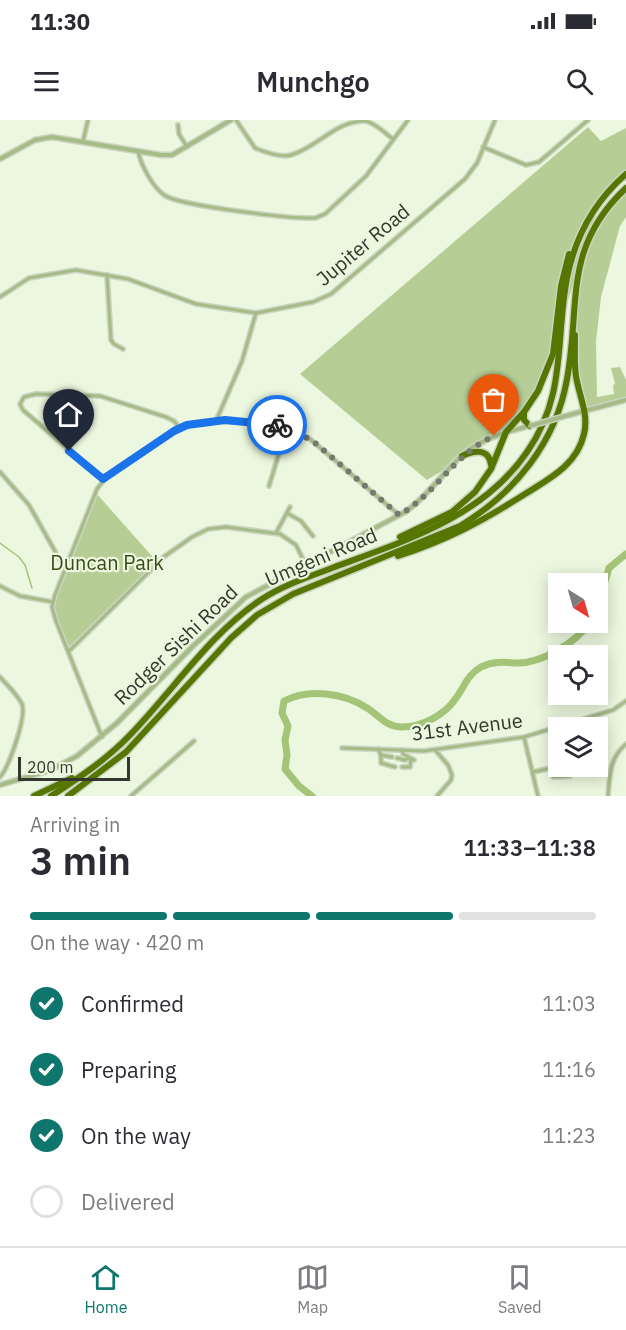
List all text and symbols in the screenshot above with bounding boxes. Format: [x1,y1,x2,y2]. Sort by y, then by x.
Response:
text: 11:30 [30,7,90,36]
text: Munchgo [256,64,370,99]
icon: menu [30,65,63,98]
icon: search [563,65,596,98]
street label: Jupiter Road [310,198,415,292]
pin [468,374,519,436]
icon: bag [477,383,510,416]
pin [43,389,94,451]
courier [247,395,307,455]
icon: home [52,398,85,431]
icon: bike [261,409,294,442]
street label: Umgeni Road [261,521,381,592]
park label: Duncan Park [50,549,164,576]
north arrow [548,573,608,633]
map controls [548,573,608,777]
street label: Rodger Sishi Road [108,579,243,711]
button: locate [548,645,608,705]
street label: 31st Avenue [410,706,524,747]
button: layers [548,717,608,777]
scale bar [18,754,130,782]
text: 200 m [27,757,74,777]
text: Arriving in [30,811,120,838]
text: 11:33–11:38 [463,833,596,862]
text: 3 min [30,835,131,886]
text: On the way · 420 m [30,929,204,956]
icon: check [30,987,63,1020]
text: Confirmed [81,989,184,1018]
text: 11:03 [542,990,596,1017]
icon: check [30,1053,63,1086]
text: Preparing [81,1055,176,1084]
text: 11:16 [542,1056,596,1083]
icon: check [30,1119,63,1152]
text: On the way [81,1121,191,1150]
text: 11:23 [542,1122,596,1149]
text: Delivered [81,1187,175,1216]
tab: Home [84,1261,127,1317]
tab: Map [296,1261,329,1317]
tab: Saved [498,1261,542,1317]

